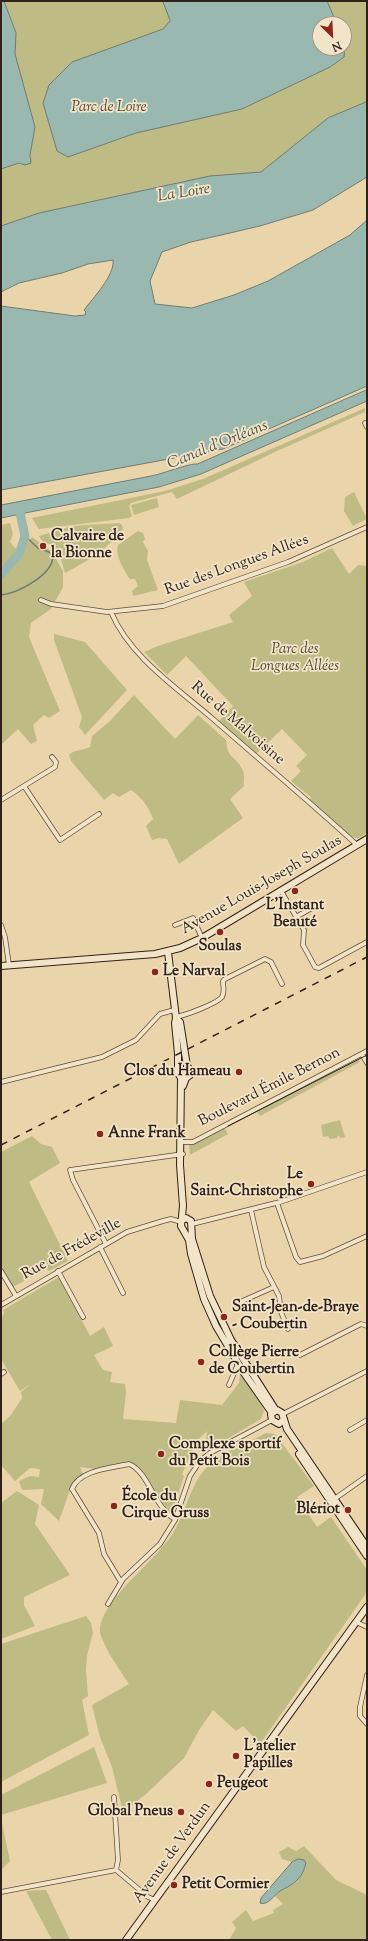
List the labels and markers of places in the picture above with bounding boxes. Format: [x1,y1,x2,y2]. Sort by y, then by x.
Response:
place label: Calvaire de la Bionne [51,528,124,563]
marker: Calvaire de la Bionne [38,541,48,551]
marker: L'Instant Beauté [290,886,300,896]
place label: L'Instant Beauté [266,897,324,932]
marker: Soulas [215,927,225,937]
place label: Soulas [199,938,241,956]
place label: Le Narval [163,963,225,981]
marker: Le Narval [150,967,160,977]
place label: Clos du Hameau [124,1063,231,1081]
marker: Clos du Hameau [234,1067,244,1077]
place label: Anne Frank [108,1125,186,1143]
marker: Anne Frank [95,1129,105,1139]
place label: Le Saint-Christophe [190,1166,303,1201]
marker: Le Saint-Christophe [306,1179,316,1189]
place label: Saint-Jean-de-Braye - Coubertin [232,1299,359,1334]
marker: Saint-Jean-de-Braye - Coubertin [219,1312,229,1322]
place label: Collège Pierre de Coubertin [209,1344,299,1379]
marker: Collège Pierre de Coubertin [196,1357,206,1367]
place label: Complexe sportif du Petit Bois [169,1436,281,1471]
marker: Complexe sportif du Petit Bois [156,1449,166,1459]
place label: École du Cirque Gruss [122,1488,209,1523]
marker: École du Cirque Gruss [109,1501,119,1511]
place label: Blériot [297,1501,340,1519]
marker: Blériot [343,1505,353,1515]
place label: L'atelier Papilles [244,1738,296,1773]
marker: L'atelier Papilles [231,1751,241,1761]
place label: Peugeot [217,1775,268,1793]
marker: Peugeot [204,1779,214,1789]
place label: Global Pneus [88,1803,173,1821]
marker: Global Pneus [176,1807,186,1817]
place label: Petit Cormier [182,1876,269,1894]
marker: Petit Cormier [169,1880,179,1890]

